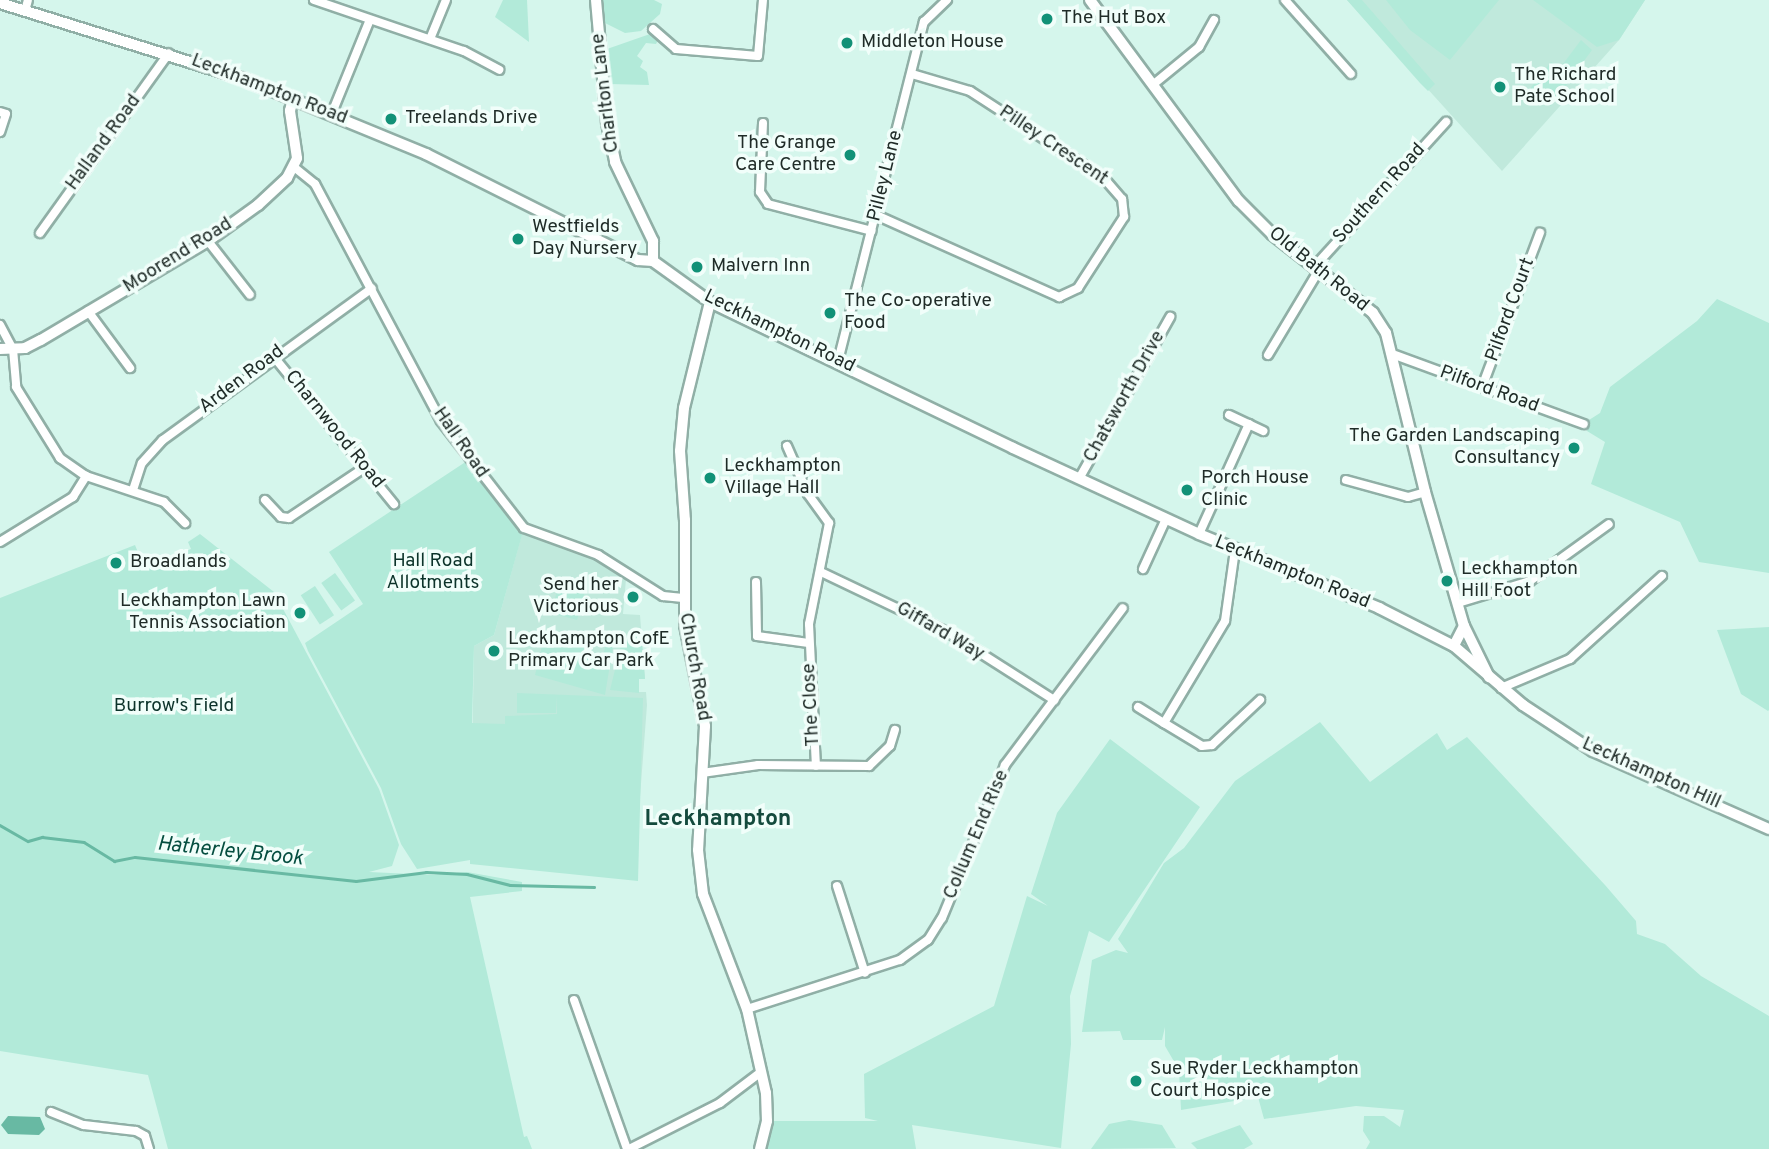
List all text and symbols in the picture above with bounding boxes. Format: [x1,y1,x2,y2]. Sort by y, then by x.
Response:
place label: The Hut Box [1061,8,1166,30]
marker: The Hut Box [1039,11,1055,27]
street label: Charlton Lane [587,32,625,154]
place label: Middleton House [861,32,1004,54]
marker: Middleton House [839,35,855,51]
street label: Leckhampton Road [188,50,350,130]
place label: The Richard Pate School [1514,65,1616,109]
marker: The Richard Pate School [1492,79,1508,95]
street label: Halland Road [62,91,146,195]
street label: Pilley Crescent [994,101,1112,191]
place label: Treelands Drive [405,108,537,130]
marker: Treelands Drive [383,111,399,127]
street label: Pilley Lane [864,128,908,224]
place label: The Grange Care Centre [735,133,836,177]
street label: Southern Road [1329,139,1431,249]
marker: The Grange Care Centre [842,147,858,163]
street label: Moorend Road [119,213,237,299]
place label: Westfields Day Nursery [532,217,637,261]
street label: Old Bath Road [1263,223,1373,317]
marker: Westfields Day Nursery [510,231,526,247]
street label: Pilford Court [1482,255,1540,365]
place label: Malvern Inn [711,256,810,278]
marker: Malvern Inn [689,259,705,275]
street label: Leckhampton Road [700,286,858,378]
place label: The Co-operative Food [844,291,992,335]
marker: The Co-operative Food [822,305,838,321]
street label: Chatsworth Drive [1079,327,1171,467]
street label: Arden Road [195,341,289,419]
street label: Pilford Road [1436,361,1542,419]
street label: Charnwood Road [279,366,389,494]
street label: Hall Road [427,403,493,483]
place label: The Garden Landscaping Consultancy [1349,426,1560,470]
marker: The Garden Landscaping Consultancy [1566,440,1582,456]
place label: Leckhampton Village Hall [724,456,841,500]
place label: Porch House Clinic [1201,468,1309,512]
marker: Leckhampton Village Hall [702,470,718,486]
marker: Porch House Clinic [1179,482,1195,498]
street label: Leckhampton Road [1211,531,1373,615]
park label: Hall Road Allotments [387,551,479,595]
place label: Broadlands [130,552,227,574]
marker: Broadlands [108,555,124,571]
place label: Leckhampton Hill Foot [1461,559,1578,603]
marker: Leckhampton Hill Foot [1439,573,1455,589]
place label: Send her Victorious [533,575,619,619]
marker: Send her Victorious [625,589,641,605]
place label: Leckhampton Lawn Tennis Association [120,591,286,635]
street label: Giffard Way [892,598,988,666]
marker: Leckhampton Lawn Tennis Association [292,605,308,621]
street label: Church Road [673,611,715,723]
place label: Leckhampton CofE Primary Car Park [508,629,670,673]
marker: Leckhampton CofE Primary Car Park [486,643,502,659]
street label: The Close [798,663,826,747]
park label: Burrow's Field [114,696,234,718]
street label: Leckhampton Hill [1578,733,1724,815]
street label: Collum End Rise [940,767,1014,903]
district label: Leckhampton [645,806,791,834]
water label: Hatherley Brook [156,832,304,872]
place label: Sue Ryder Leckhampton Court Hospice [1150,1059,1359,1103]
marker: Sue Ryder Leckhampton Court Hospice [1128,1073,1144,1089]

